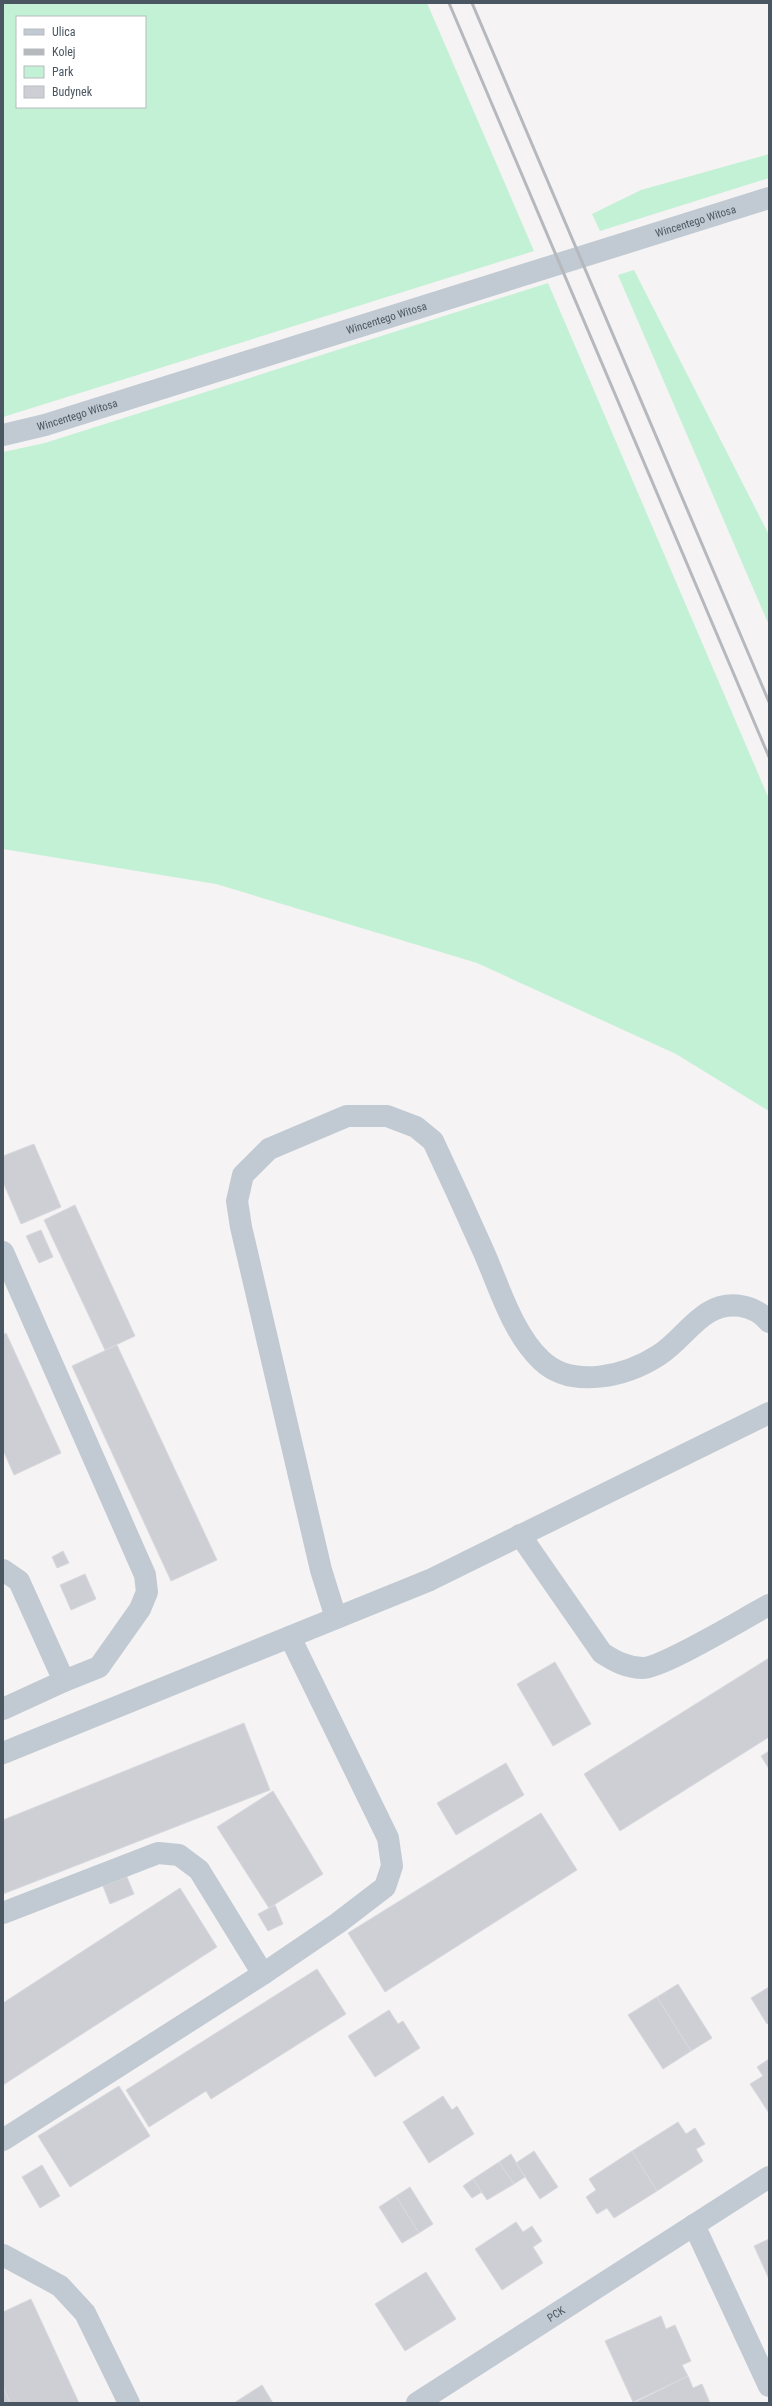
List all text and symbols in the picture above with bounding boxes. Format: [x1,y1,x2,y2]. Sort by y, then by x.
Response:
legend [16,16,146,108]
text: Ulica [52,25,76,39]
text: Kolej [52,45,75,59]
text: Park [52,65,74,79]
text: Budynek [52,85,93,99]
street label: Wincentego Witosa [654,202,737,240]
street label: Wincentego Witosa [345,299,428,337]
street label: Wincentego Witosa [36,396,119,433]
street label: PCK [545,2303,567,2324]

